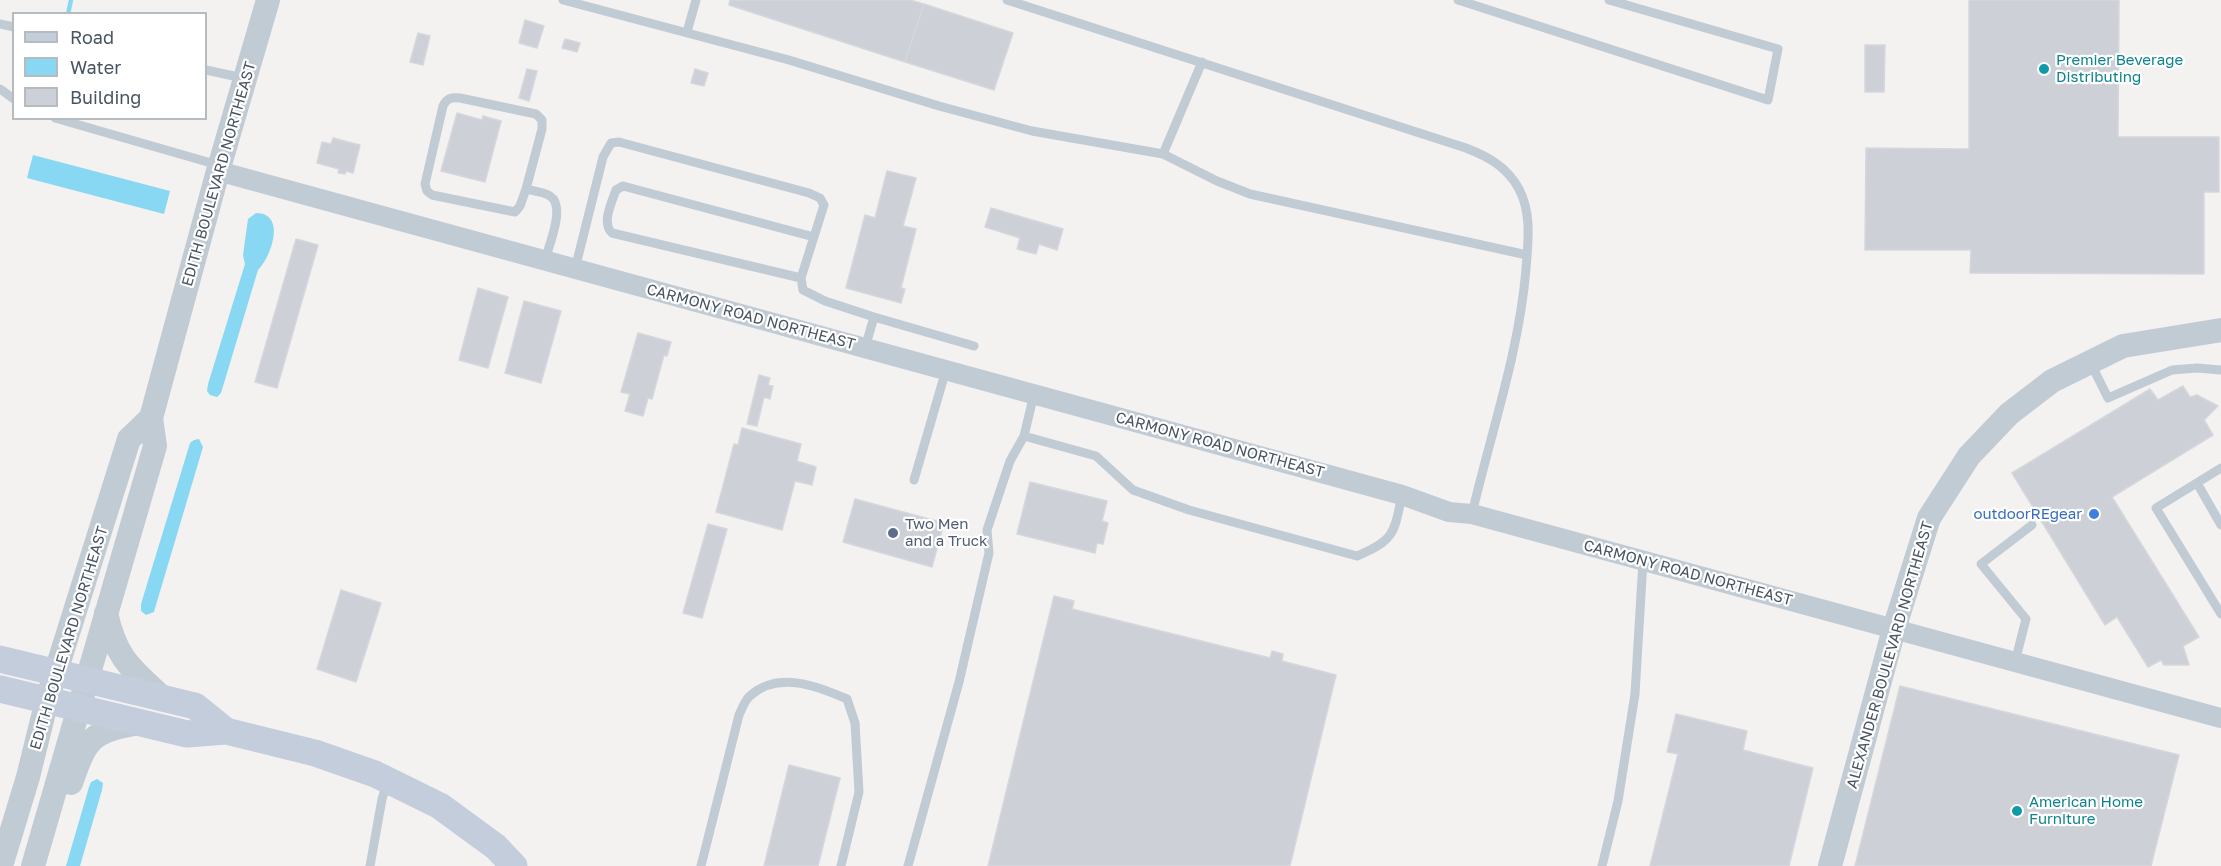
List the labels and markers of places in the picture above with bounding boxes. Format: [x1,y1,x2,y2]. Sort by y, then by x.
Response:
place label: Premier Beverage Distributing [2056,51,2183,86]
marker: Premier Beverage Distributing [2037,62,2051,76]
place label: outdoorREgear [1973,505,2082,523]
marker: outdoorREgear [2087,507,2101,521]
place label: Two Men and a Truck [905,515,987,550]
marker: Two Men and a Truck [886,526,900,540]
place label: American Home Furniture [2029,793,2143,828]
marker: American Home Furniture [2010,804,2024,818]

